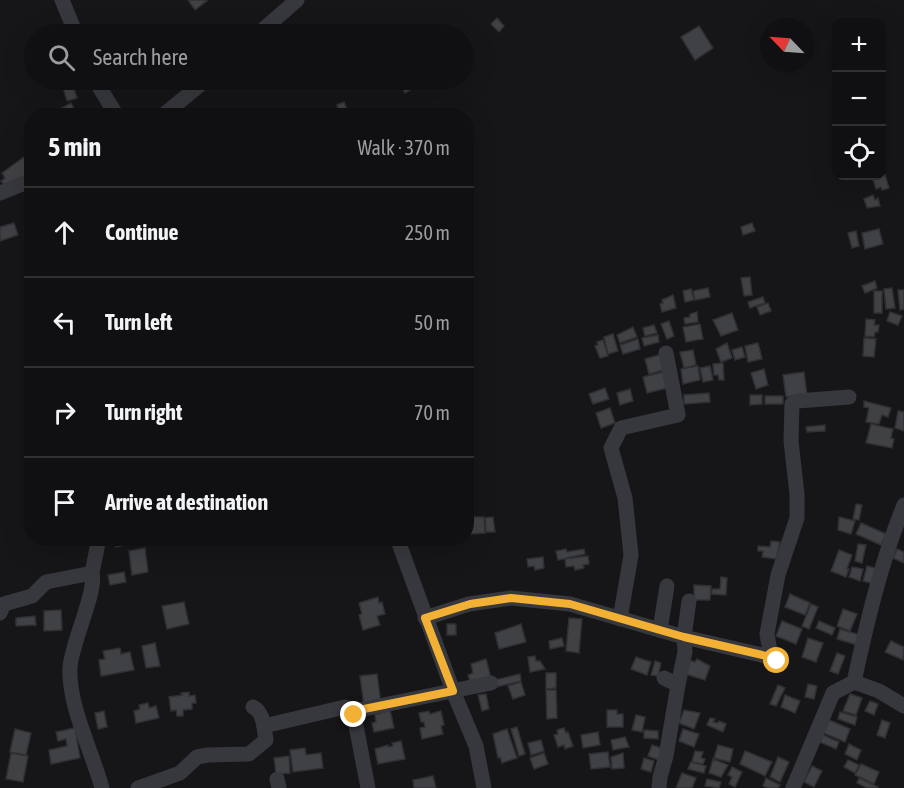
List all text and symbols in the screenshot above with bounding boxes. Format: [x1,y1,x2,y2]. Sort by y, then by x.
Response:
north arrow [760,18,814,72]
map controls [832,18,886,180]
button: + [832,18,886,72]
search box [24,24,474,90]
icon: search [45,41,78,74]
text: Search here [93,44,188,70]
button: − [832,72,886,126]
button: locate [832,126,886,180]
text: 5 min [48,132,101,162]
text: Walk · 370 m [358,136,450,159]
icon: ahead [48,216,81,249]
text: Continue [105,219,179,245]
text: 250 m [405,221,450,244]
icon: left [48,306,81,339]
text: Turn left [105,309,172,335]
text: 50 m [414,311,450,334]
icon: right [48,396,81,429]
text: Turn right [105,399,182,425]
text: 70 m [414,401,450,424]
icon: arrive [48,486,81,519]
text: Arrive at destination [105,489,268,515]
route start [763,647,789,673]
route end [340,701,366,727]

